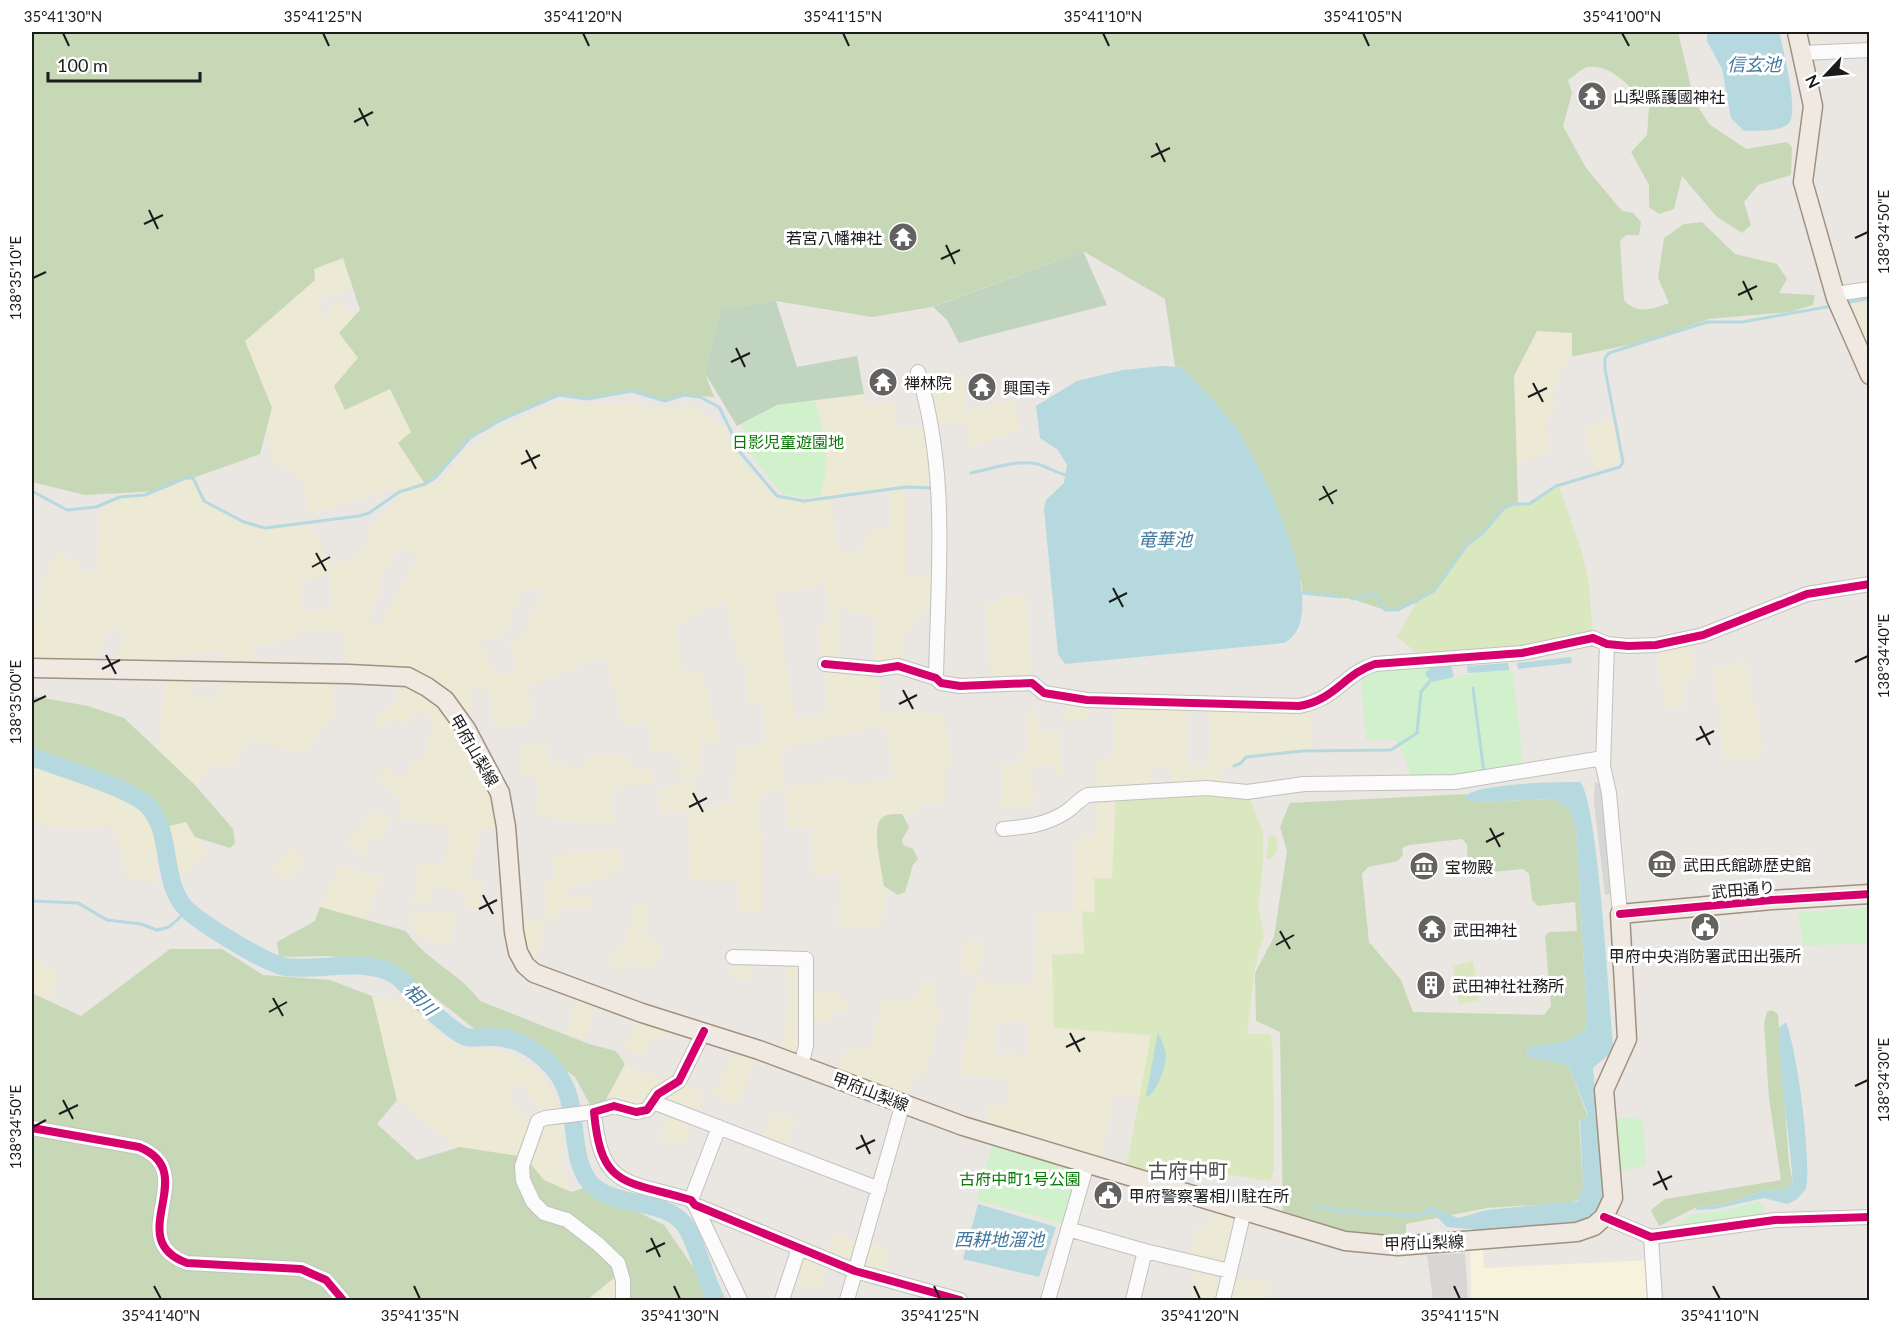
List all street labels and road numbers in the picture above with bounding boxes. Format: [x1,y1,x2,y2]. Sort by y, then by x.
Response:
street label: 甲府山梨線 [447,711,503,789]
street label: 武田通り [1710,877,1776,901]
street label: 甲府山梨線 [830,1068,912,1114]
street label: 甲府山梨線 [1384,1231,1464,1253]

